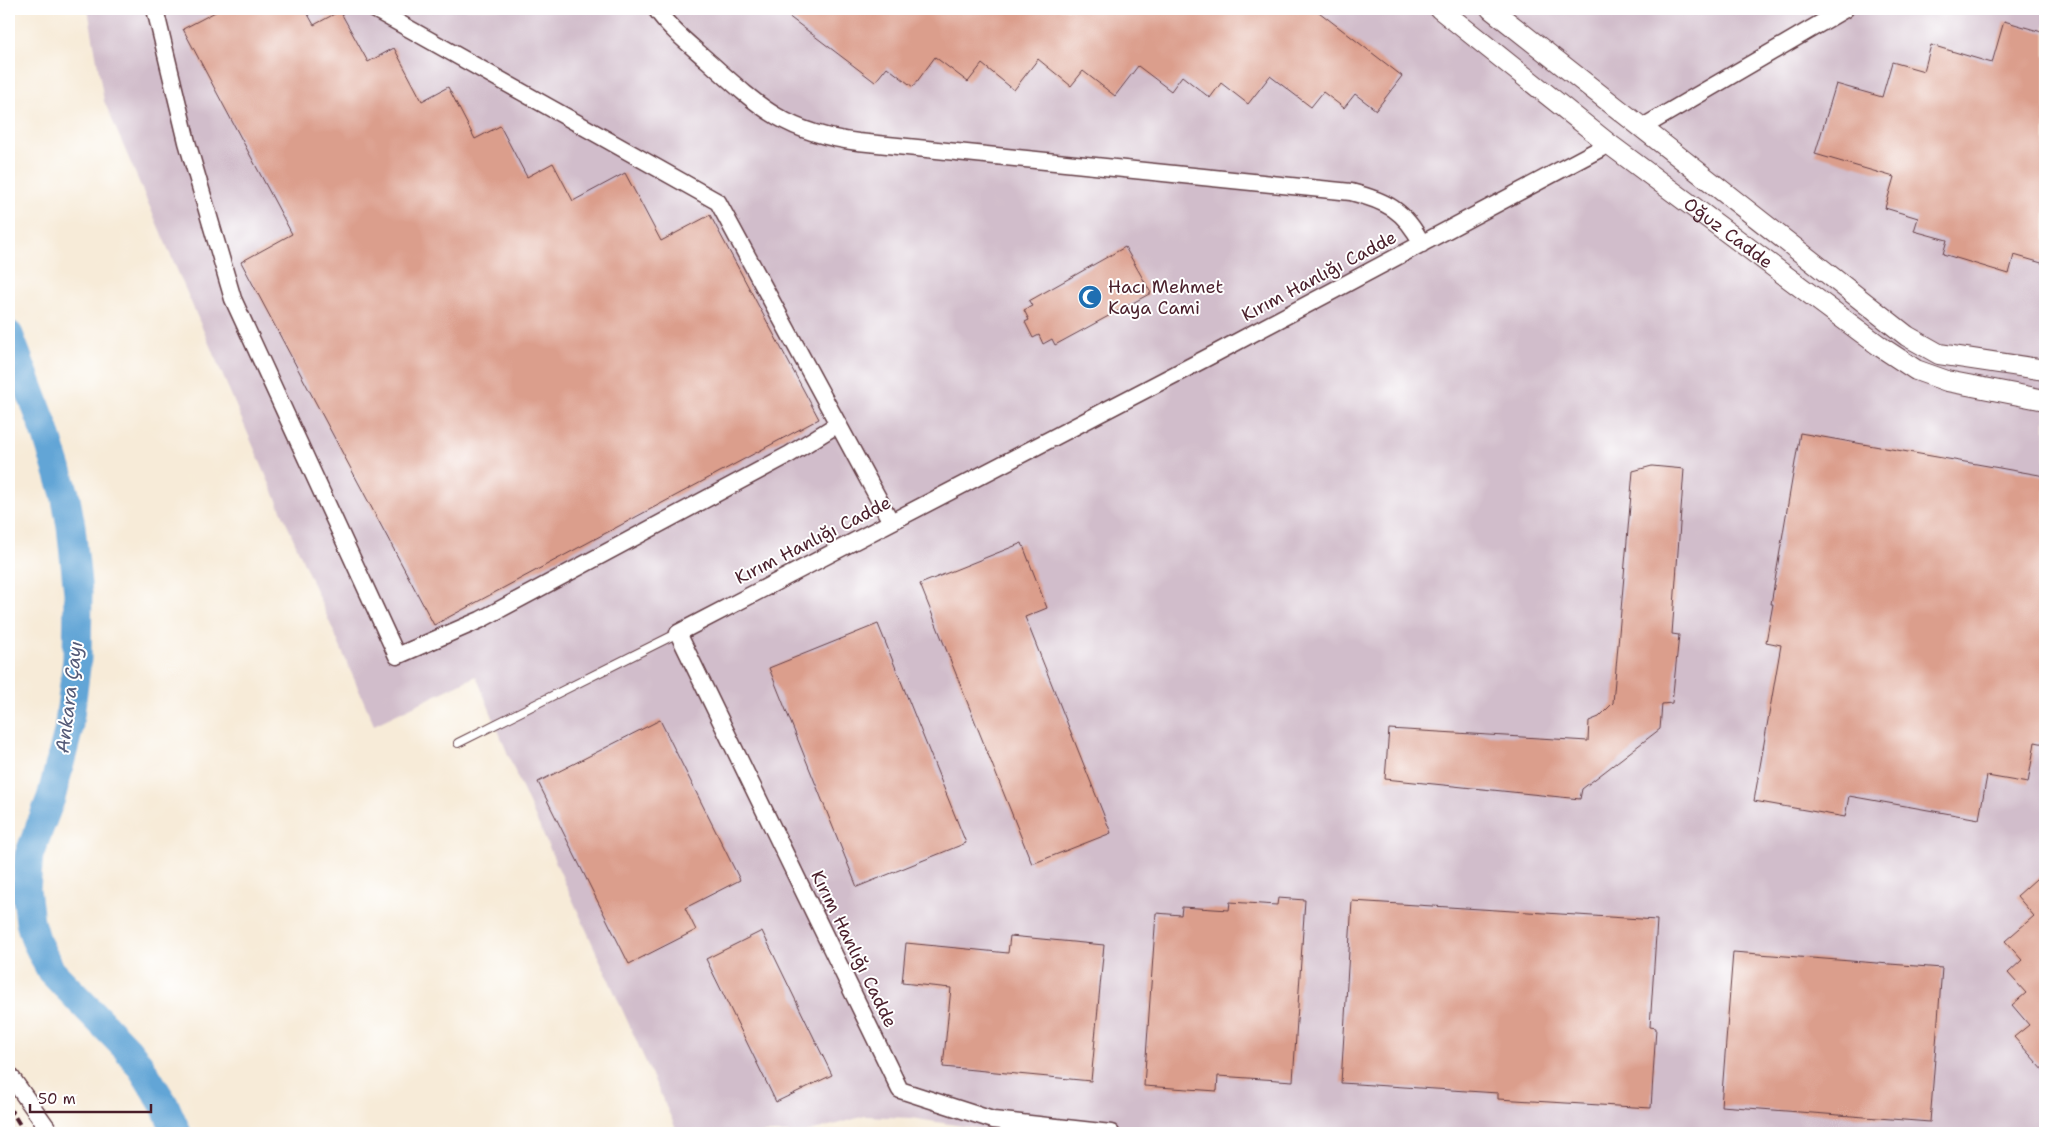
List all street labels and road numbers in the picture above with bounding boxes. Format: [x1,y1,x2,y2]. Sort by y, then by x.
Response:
street label: Oğuz Cadde [1679,192,1778,274]
street label: Kırım Hanlığı Cadde [1237,225,1401,327]
street label: Kırım Hanlığı Cadde [731,490,895,590]
street label: Kırım Hanlığı Cadde [805,866,903,1032]

